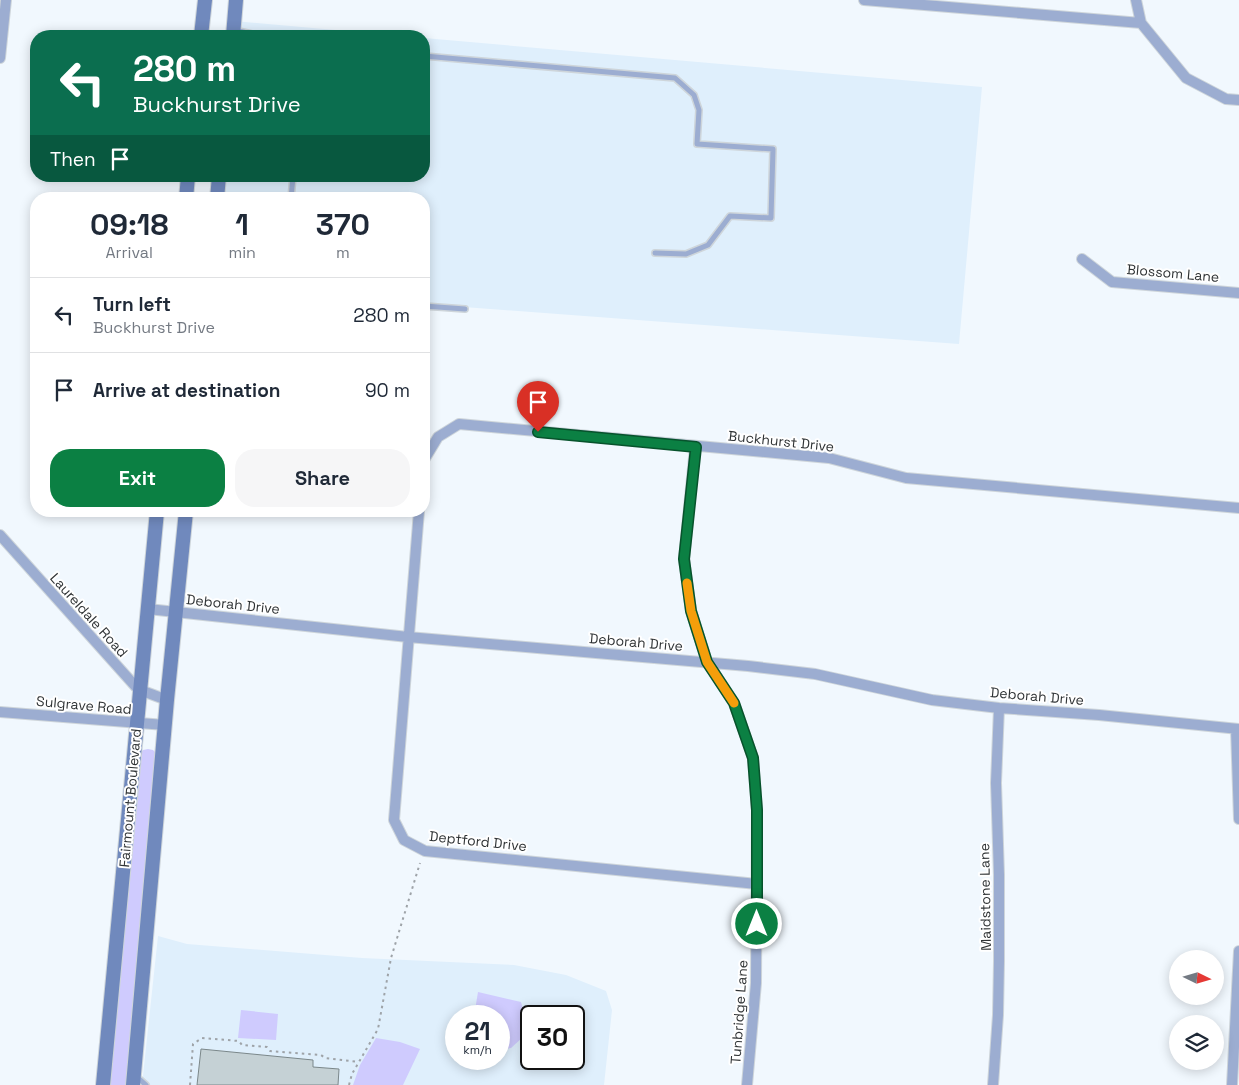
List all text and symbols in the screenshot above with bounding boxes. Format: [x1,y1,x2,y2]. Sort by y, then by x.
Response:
text: 280 m [133,47,236,91]
icon: left [50,50,115,115]
text: Buckhurst Drive [133,90,301,118]
icon: arrive [106,145,134,173]
text: Then [50,147,96,172]
text: 09:18 [90,205,168,244]
text: 1 [235,205,249,244]
text: 370 [316,205,370,244]
text: Arrival [105,242,153,263]
text: min [228,242,256,263]
text: m [336,242,350,263]
street label: Blossom Lane [1126,260,1220,286]
text: Turn left [93,292,171,317]
icon: left [50,301,78,329]
text: 280 m [353,303,410,328]
text: Buckhurst Drive [93,317,215,338]
icon: arrive [50,376,78,404]
text: Arrive at destination [93,378,281,403]
text: 90 m [365,378,410,403]
pin [517,381,559,432]
icon: arrive [524,388,552,416]
street label: Buckhurst Drive [727,426,835,456]
button: Exit [50,449,225,507]
button: Share [235,449,410,507]
street label: Laureldale Road [46,569,132,661]
street label: Deborah Drive [185,590,281,618]
street label: Deborah Drive [588,629,684,655]
street label: Deborah Drive [989,683,1085,709]
street label: Sulgrave Road [35,692,133,718]
street label: Fairmount Boulevard [115,728,145,868]
street label: Deptford Drive [428,827,528,855]
street label: Maidstone Lane [975,843,995,951]
position arrow [730,897,782,949]
north arrow [1169,950,1224,1005]
map controls [1169,950,1224,1070]
street label: Tunbridge Lane [726,959,752,1065]
speed limit sign: 30 [520,1005,585,1070]
text: 21 [464,1015,491,1047]
button: layers [1169,1015,1224,1070]
text: km/h [463,1042,492,1058]

